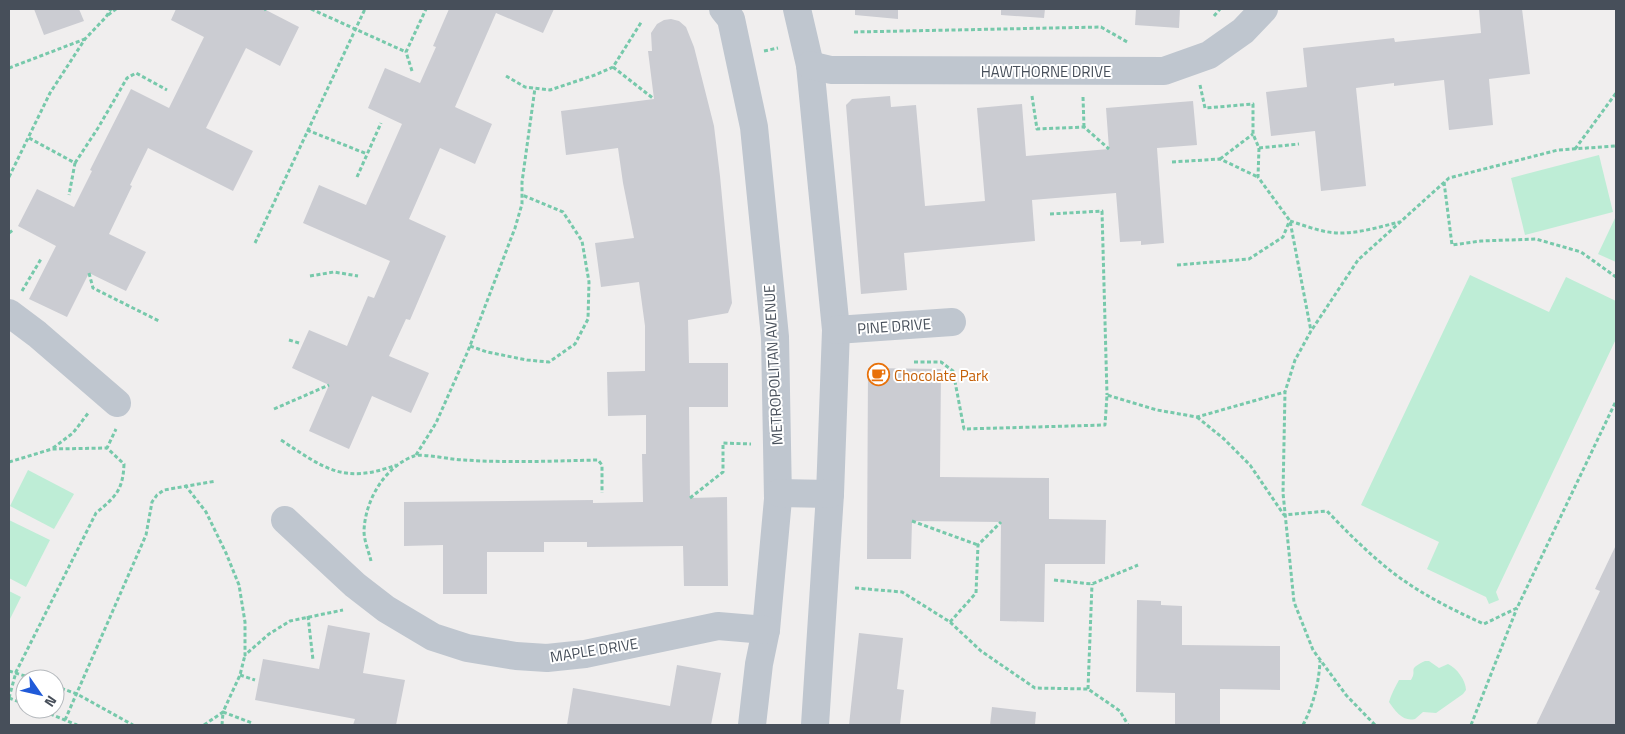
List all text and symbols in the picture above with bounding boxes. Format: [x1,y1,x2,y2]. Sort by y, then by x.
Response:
street label: HAWTHORNE DRIVE [981,60,1111,83]
street label: METROPOLITAN AVENUE [757,284,789,446]
street label: PINE DRIVE [856,312,932,340]
cafe icon: Chocolate Park [866,363,890,387]
place label: Chocolate Park [894,364,988,387]
street label: MAPLE DRIVE [548,632,640,668]
north arrow [15,669,65,719]
text: N [40,692,63,711]

